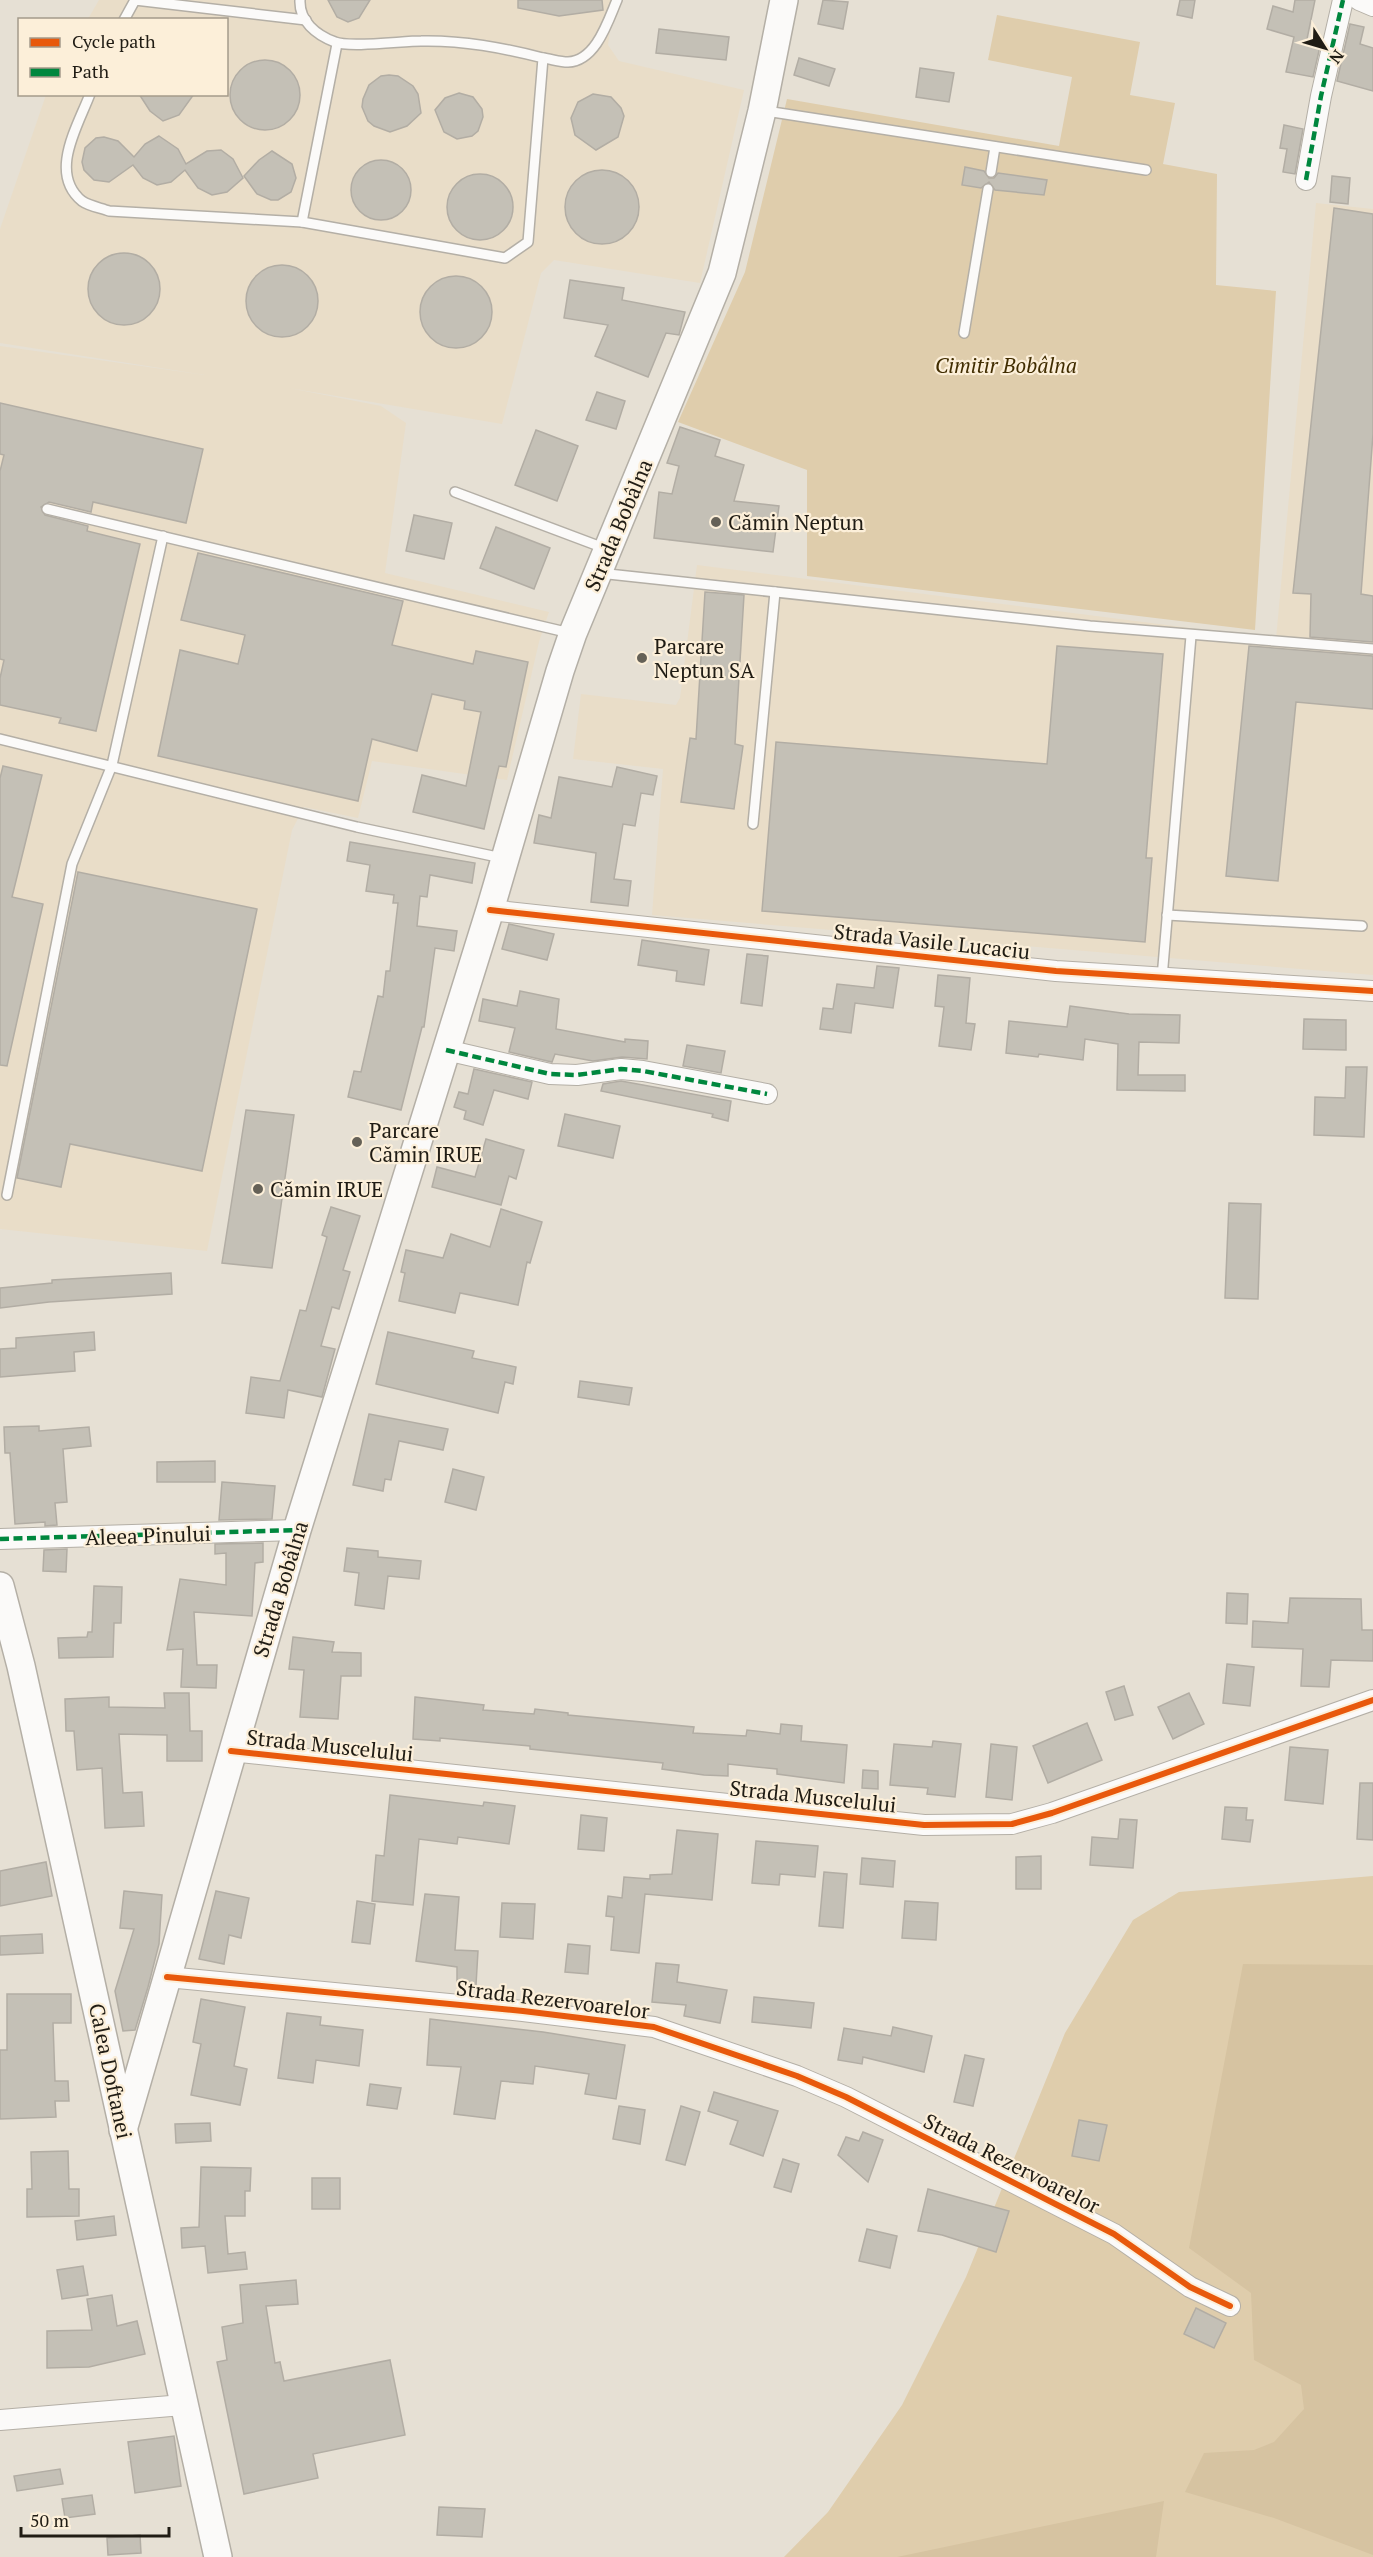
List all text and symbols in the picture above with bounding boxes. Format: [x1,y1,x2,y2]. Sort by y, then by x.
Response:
legend [18,18,228,96]
north arrow [1295,18,1355,78]
text: Cycle path [72,29,156,53]
text: N [1325,46,1349,68]
text: Path [72,59,109,83]
park label: Cimitir Bobâlna [935,351,1077,379]
street label: Strada Bobâlna [578,454,659,595]
place label: Cămin Neptun [728,508,865,536]
marker: Cămin Neptun [709,515,723,529]
place label: Parcare Neptun SA [654,632,755,684]
marker: Parcare Neptun SA [635,651,649,665]
street label: Strada Vasile Lucaciu [832,917,1032,965]
place label: Parcare Cămin IRUE [369,1116,482,1168]
marker: Parcare Cămin IRUE [350,1135,364,1149]
place label: Cămin IRUE [270,1175,383,1203]
marker: Cămin IRUE [251,1182,265,1196]
street label: Strada Bobâlna [246,1517,314,1661]
street label: Aleea Pinului [85,1519,211,1551]
street label: Strada Muscelului [245,1722,415,1768]
street label: Strada Muscelului [728,1773,898,1819]
street label: Strada Rezervoarelor [455,1973,651,2025]
street label: Calea Doftanei [83,2001,139,2141]
street label: Strada Rezervoarelor [919,2106,1105,2220]
scale bar [21,2500,170,2538]
text: 50 m [30,2508,70,2532]

